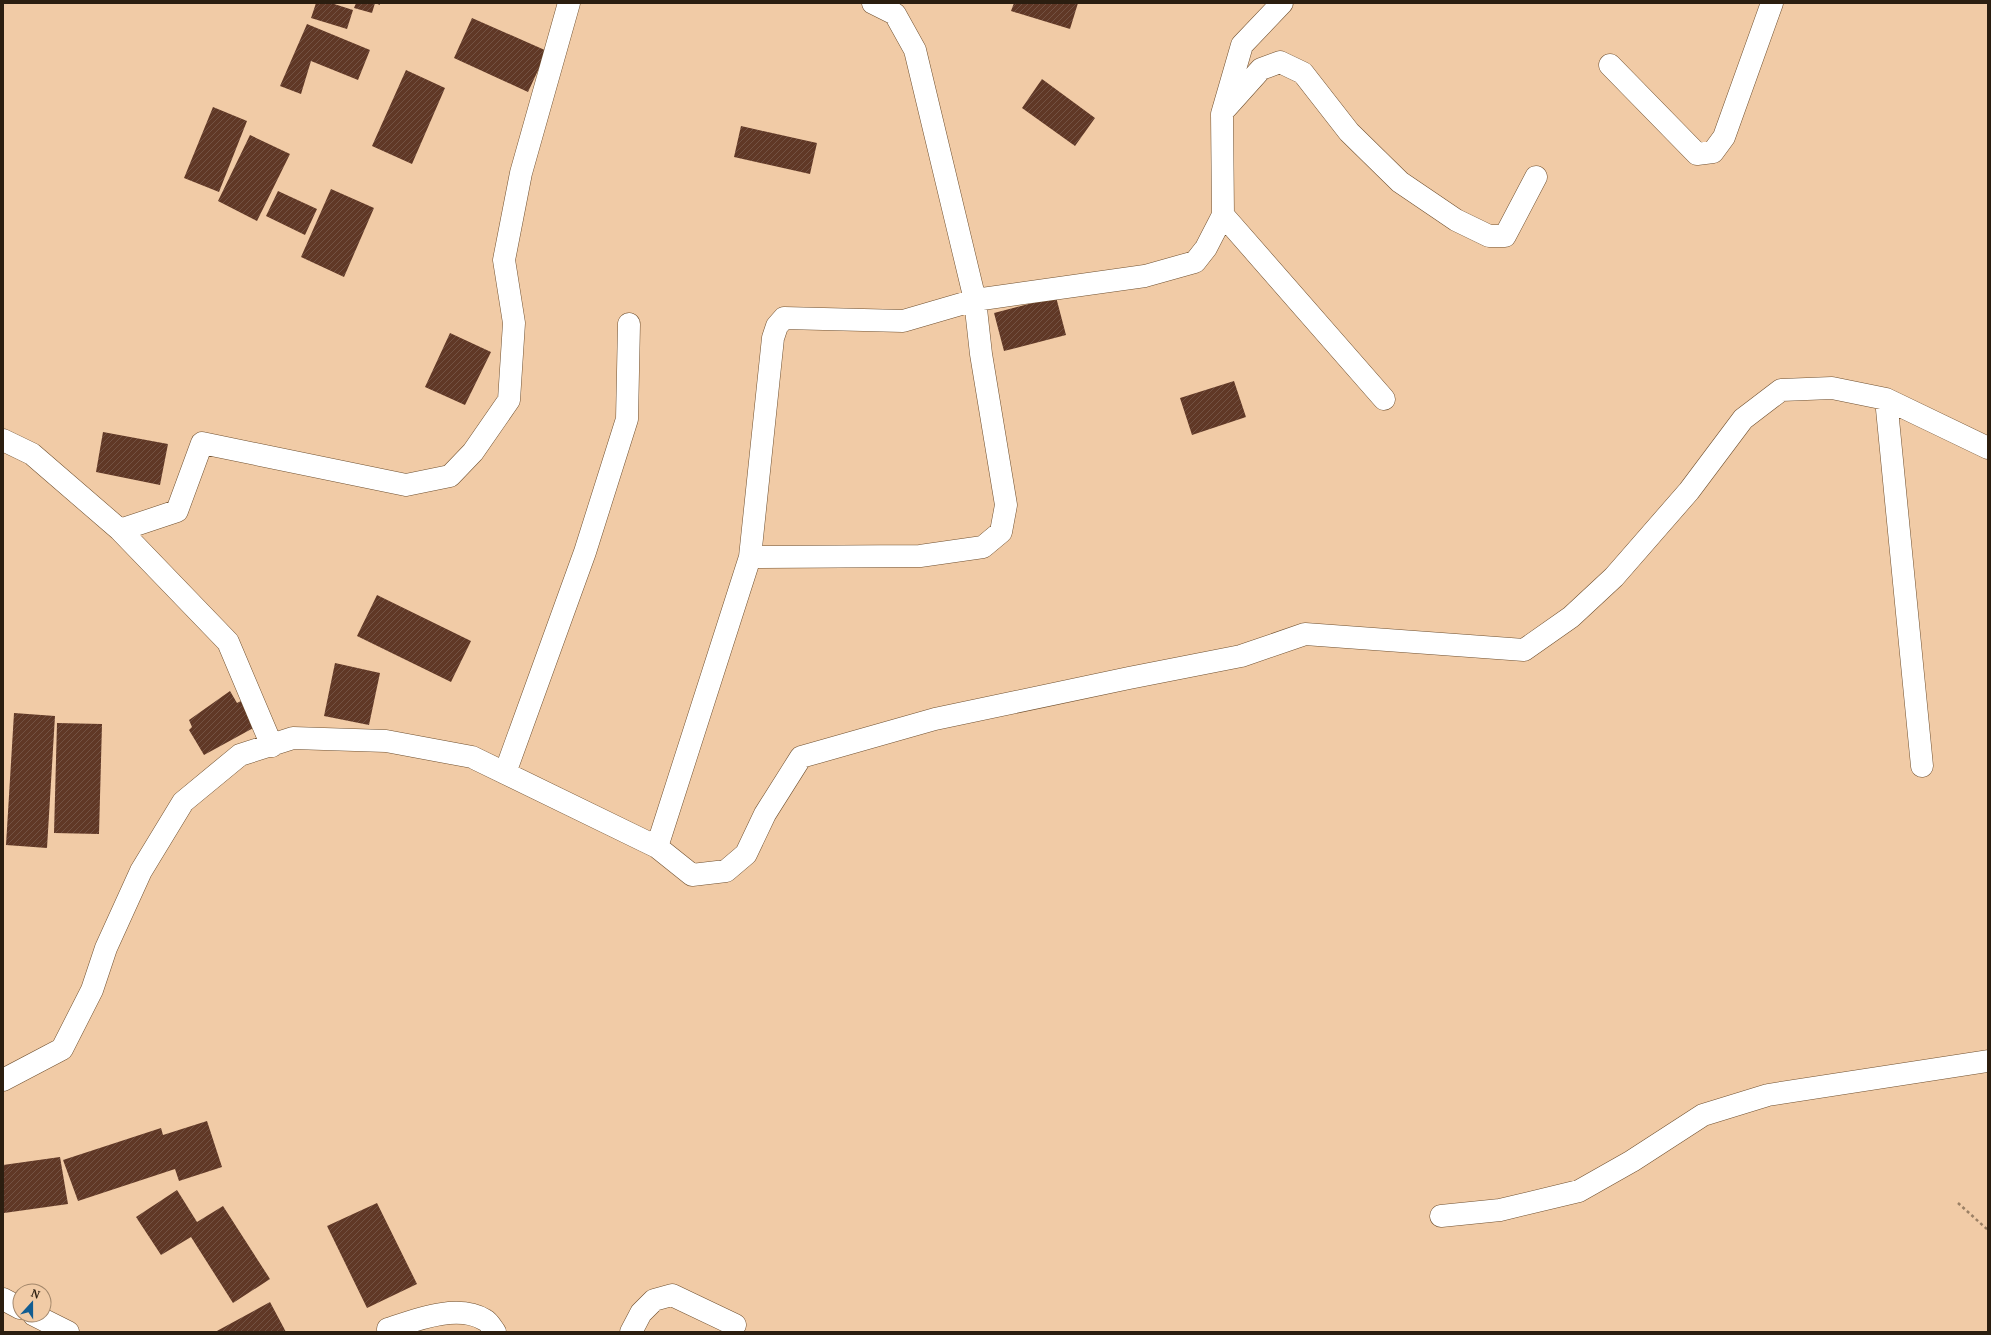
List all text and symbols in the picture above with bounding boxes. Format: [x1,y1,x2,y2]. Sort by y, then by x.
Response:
north arrow [12,1283,52,1323]
text: N [29,1286,43,1302]

